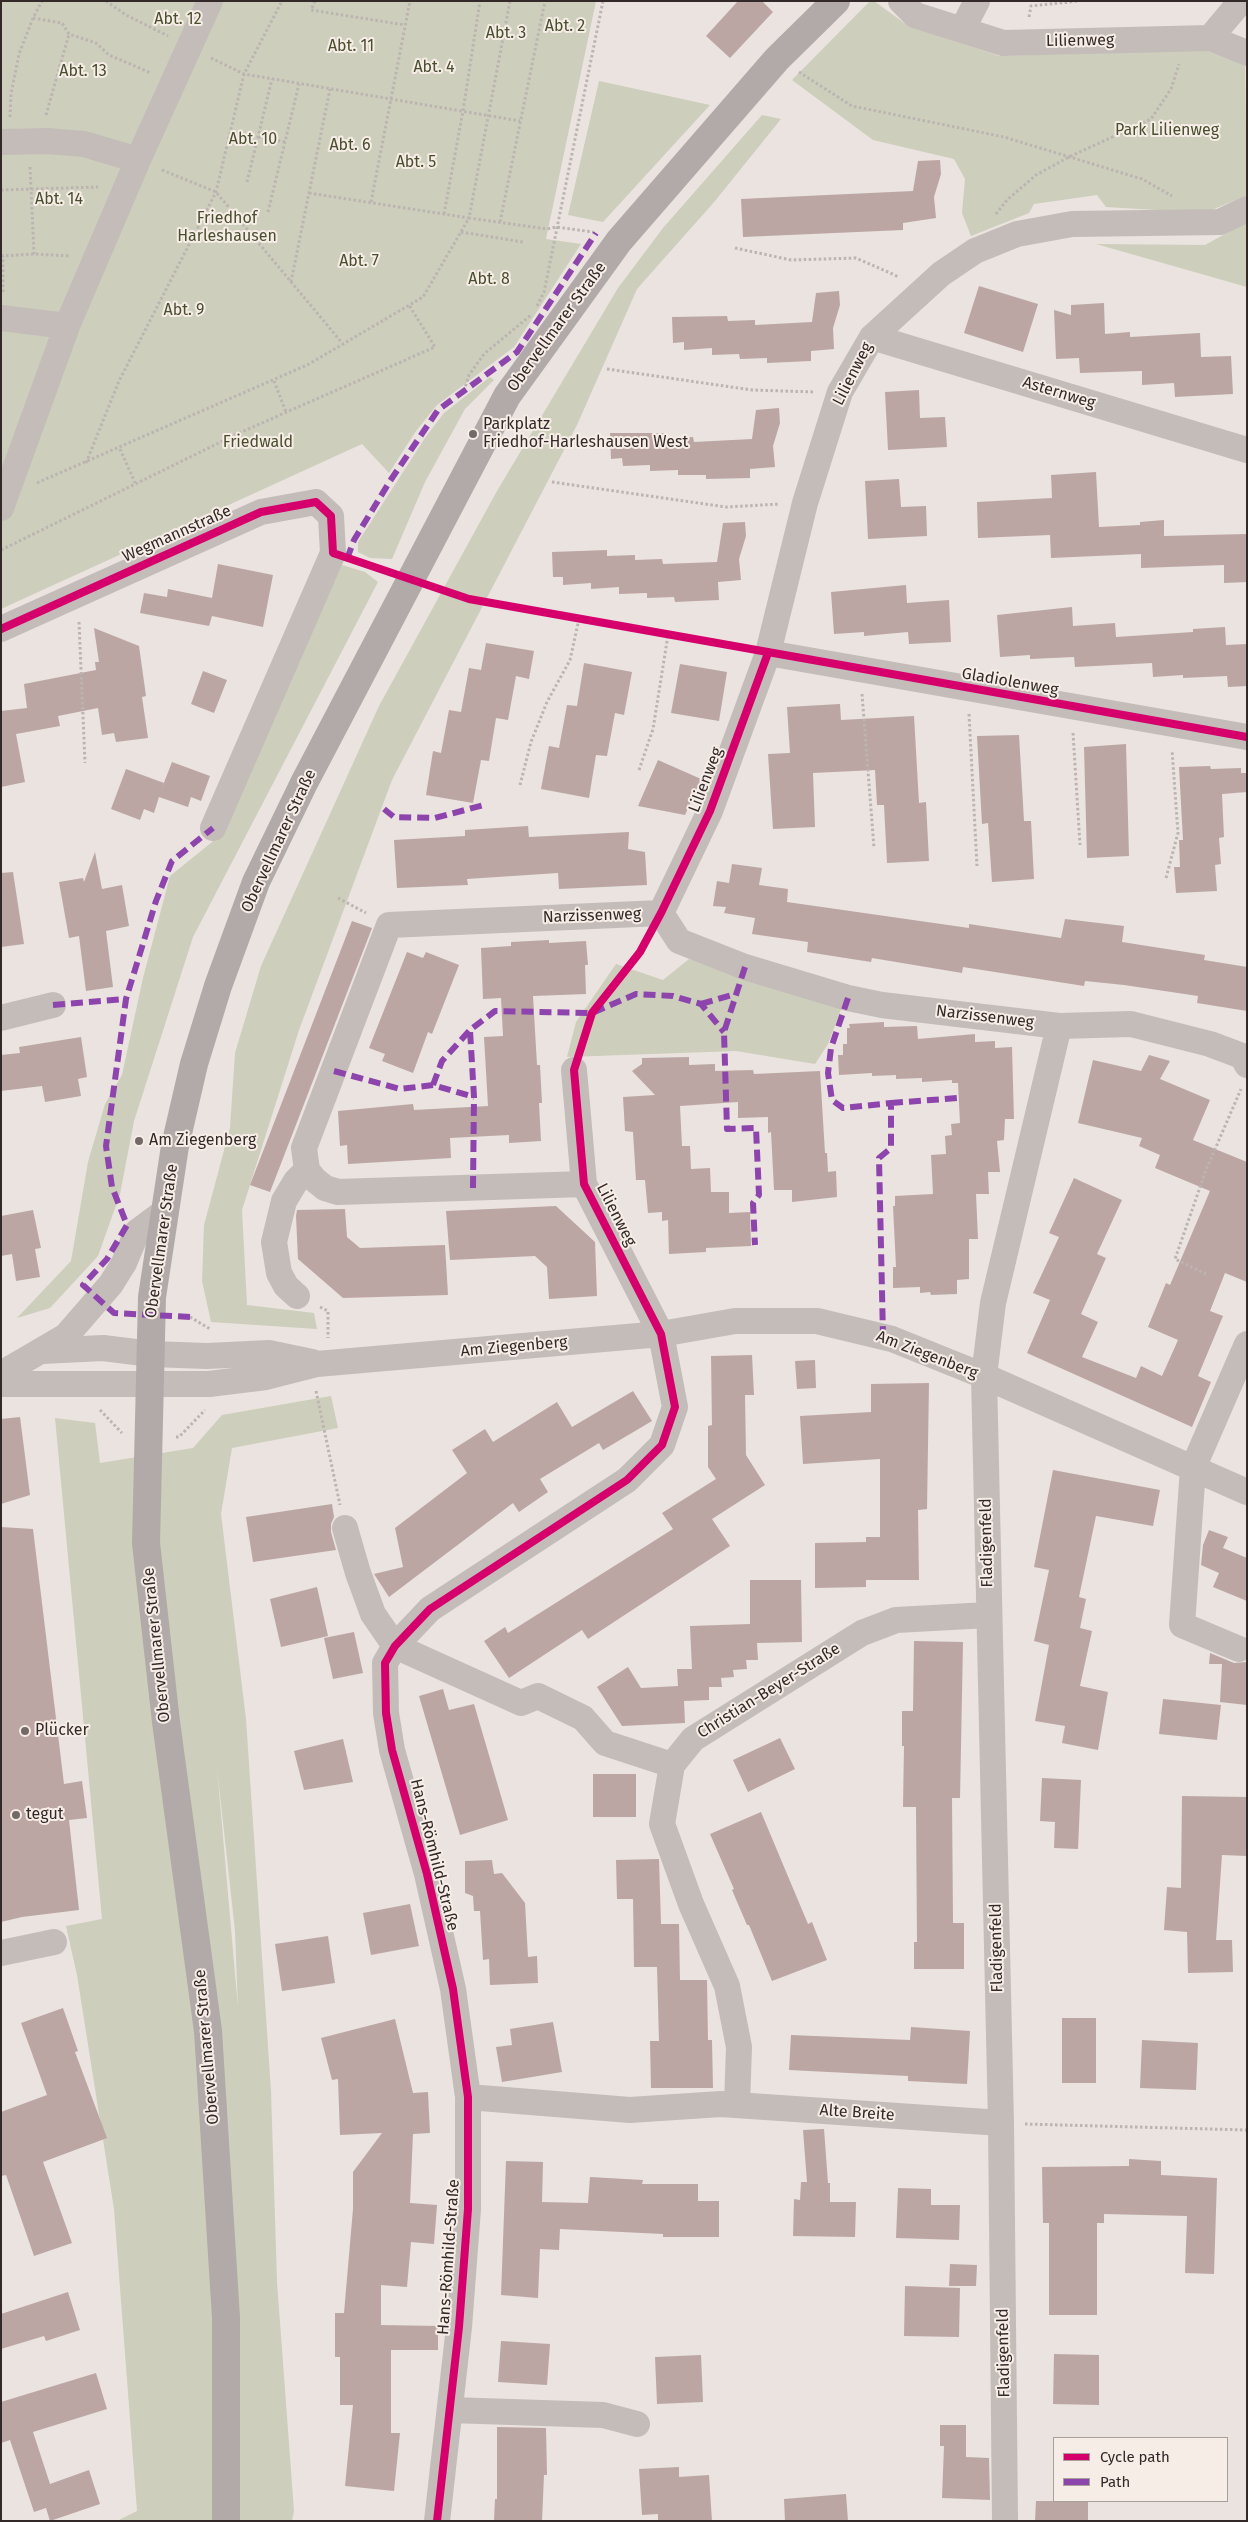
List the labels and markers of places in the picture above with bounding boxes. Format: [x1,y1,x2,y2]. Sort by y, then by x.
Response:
place label: Parkplatz Friedhof-Harleshausen West [483,415,688,453]
marker: Parkplatz Friedhof-Harleshausen West [467,428,479,440]
place label: Am Ziegenberg [149,1131,256,1151]
marker: Am Ziegenberg [133,1135,145,1147]
place label: Plücker [35,1721,89,1741]
marker: Plücker [19,1725,31,1737]
place label: tegut [26,1805,64,1825]
marker: tegut [10,1809,22,1821]

